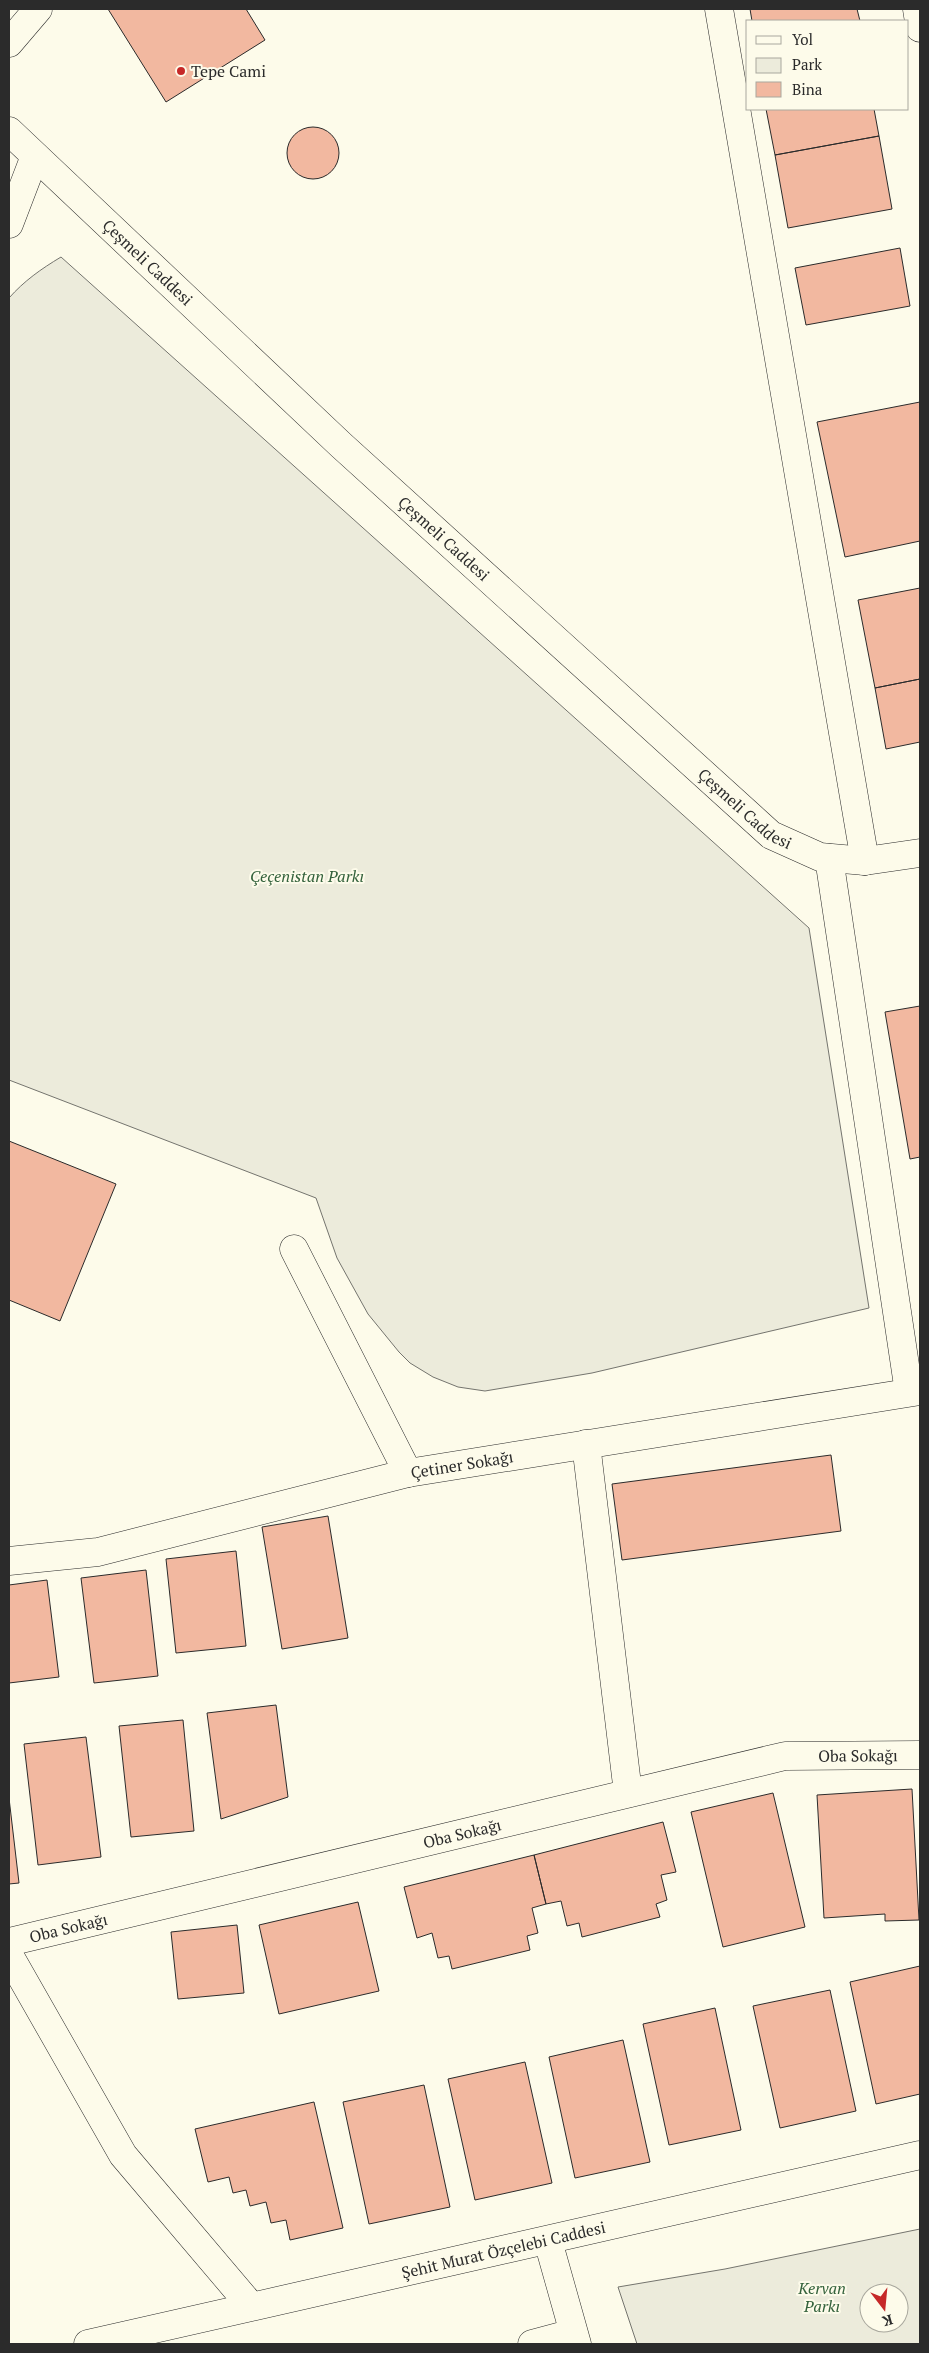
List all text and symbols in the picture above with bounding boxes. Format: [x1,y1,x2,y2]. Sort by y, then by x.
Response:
legend [746,20,909,110]
text: Yol [792,29,813,49]
text: Park [792,54,822,74]
place label: Tepe Cami [191,60,266,82]
marker: Tepe Cami [175,65,187,77]
text: Bina [792,79,823,99]
street label: Çeşmeli Caddesi [98,214,198,310]
street label: Çeşmeli Caddesi [393,491,495,586]
street label: Çeşmeli Caddesi [693,763,796,854]
park label: Çeçenistan Parkı [250,865,364,887]
street label: Çetiner Sokağı [409,1445,515,1483]
street label: Oba Sokağı [818,1744,898,1767]
street label: Oba Sokağı [421,1813,504,1853]
street label: Oba Sokağı [27,1908,110,1948]
street label: Şehit Murat Özçelebi Caddesi [399,2216,608,2283]
park label: Kervan Parkı [797,2277,846,2317]
north arrow [859,2283,909,2333]
text: K [880,2310,895,2331]

